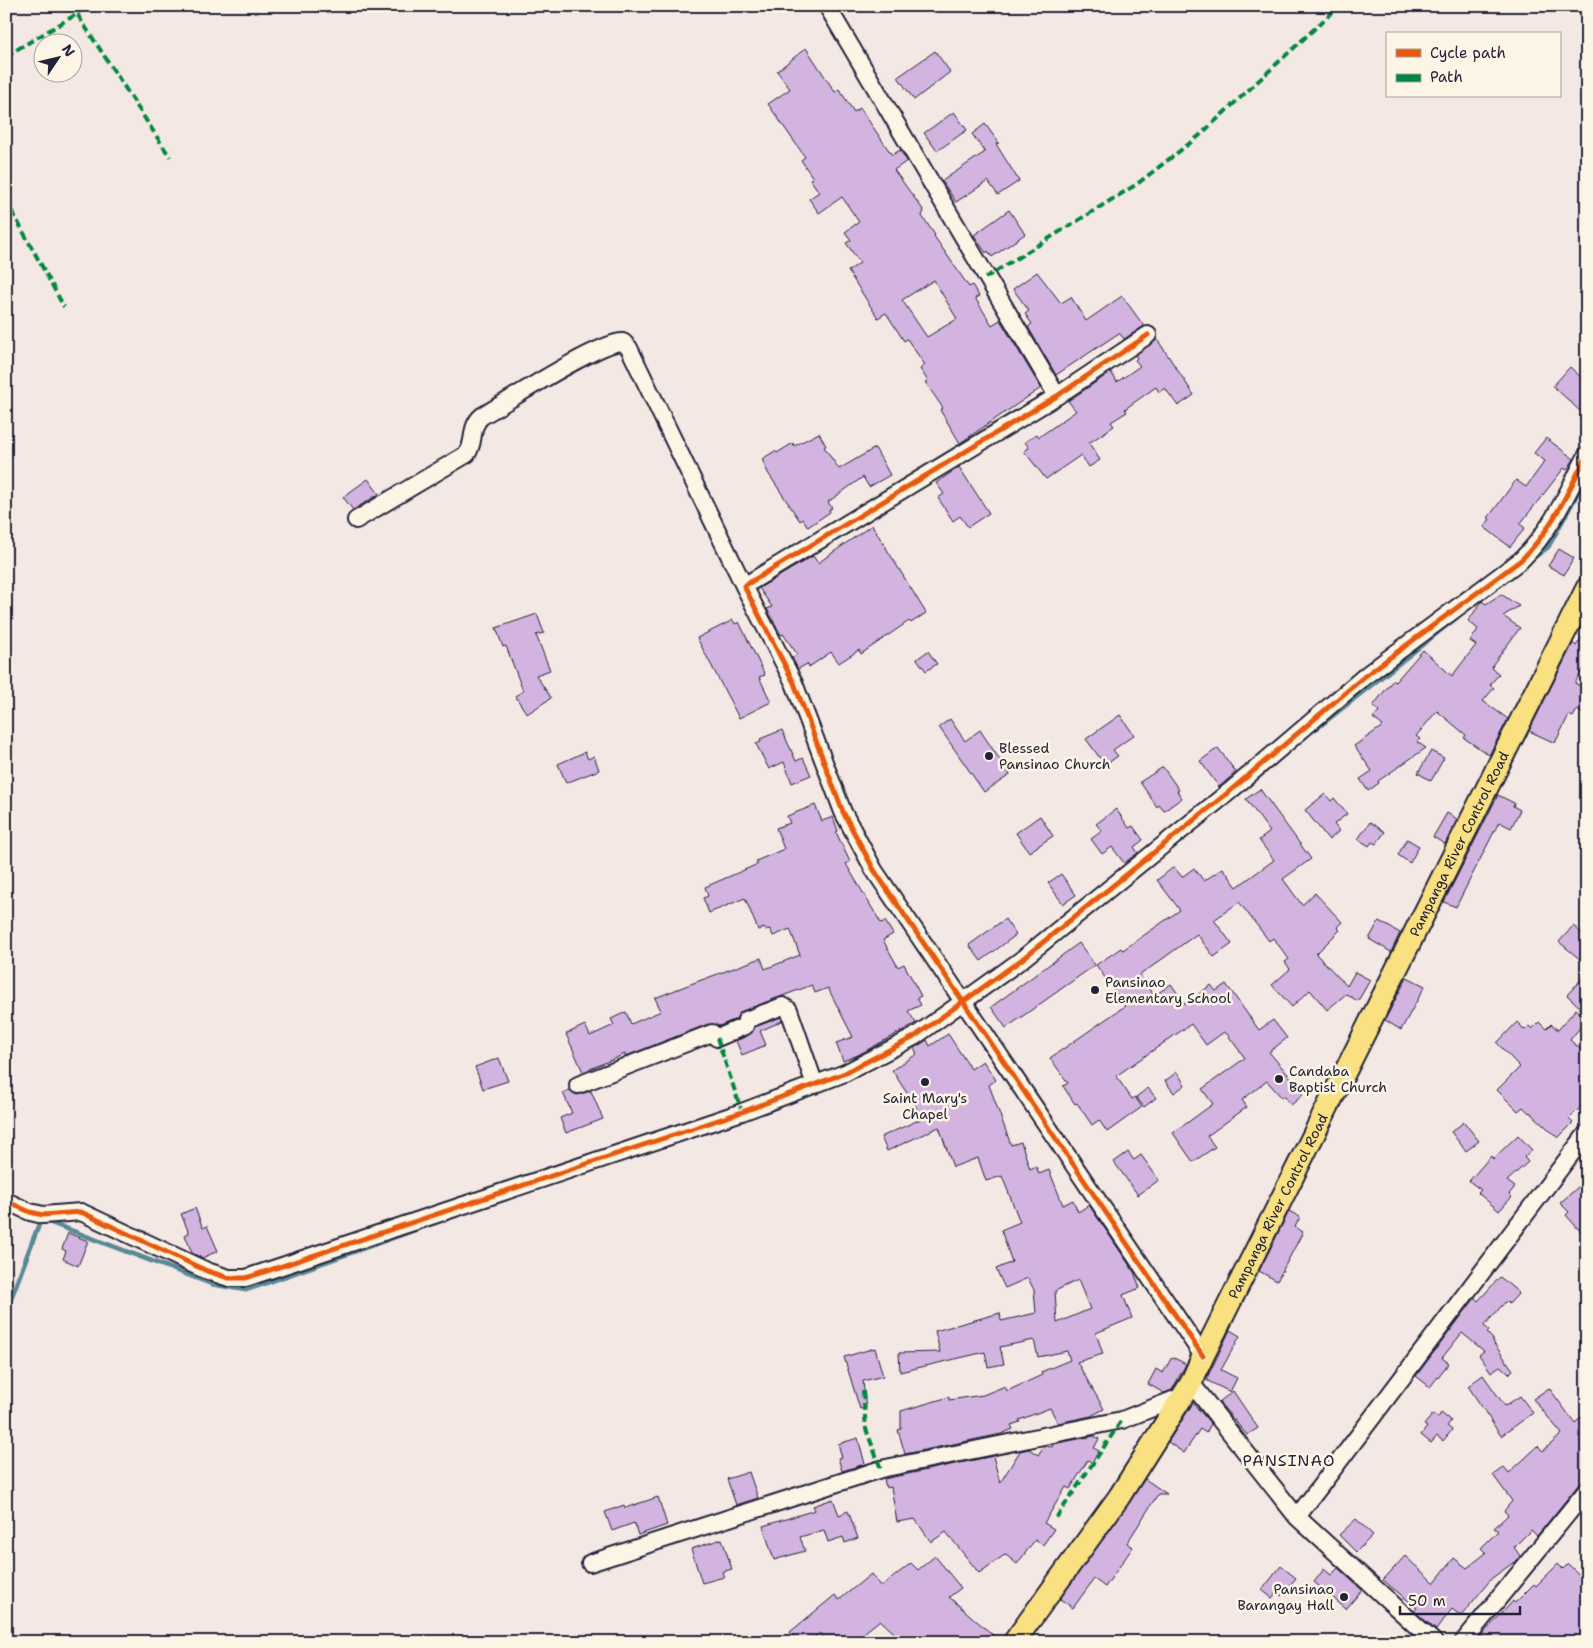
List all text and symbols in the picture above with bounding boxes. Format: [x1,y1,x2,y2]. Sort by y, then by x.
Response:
north arrow [32,32,82,82]
legend [1386,32,1560,98]
text: N [58,41,79,60]
text: Cycle path [1430,43,1506,63]
text: Path [1430,67,1463,87]
place label: Blessed Pansinao Church [999,739,1111,773]
street label: Pampanga River Control Road [1405,748,1513,940]
marker: Blessed Pansinao Church [983,750,995,762]
place label: Pansinao Elementary School [1105,973,1232,1007]
marker: Pansinao Elementary School [1089,984,1101,996]
place label: Candaba Baptist Church [1289,1062,1387,1096]
marker: Candaba Baptist Church [1273,1073,1285,1085]
marker: Saint Mary's Chapel [919,1076,931,1088]
place label: Saint Mary's Chapel [883,1089,967,1123]
street label: Pampanga River Control Road [1224,1110,1332,1302]
district label: PANSINAO [1242,1450,1336,1471]
place label: Pansinao Barangay Hall [1238,1580,1335,1614]
scale bar [1400,1583,1520,1615]
marker: Pansinao Barangay Hall [1338,1591,1350,1603]
text: 50 m [1408,1591,1446,1611]

